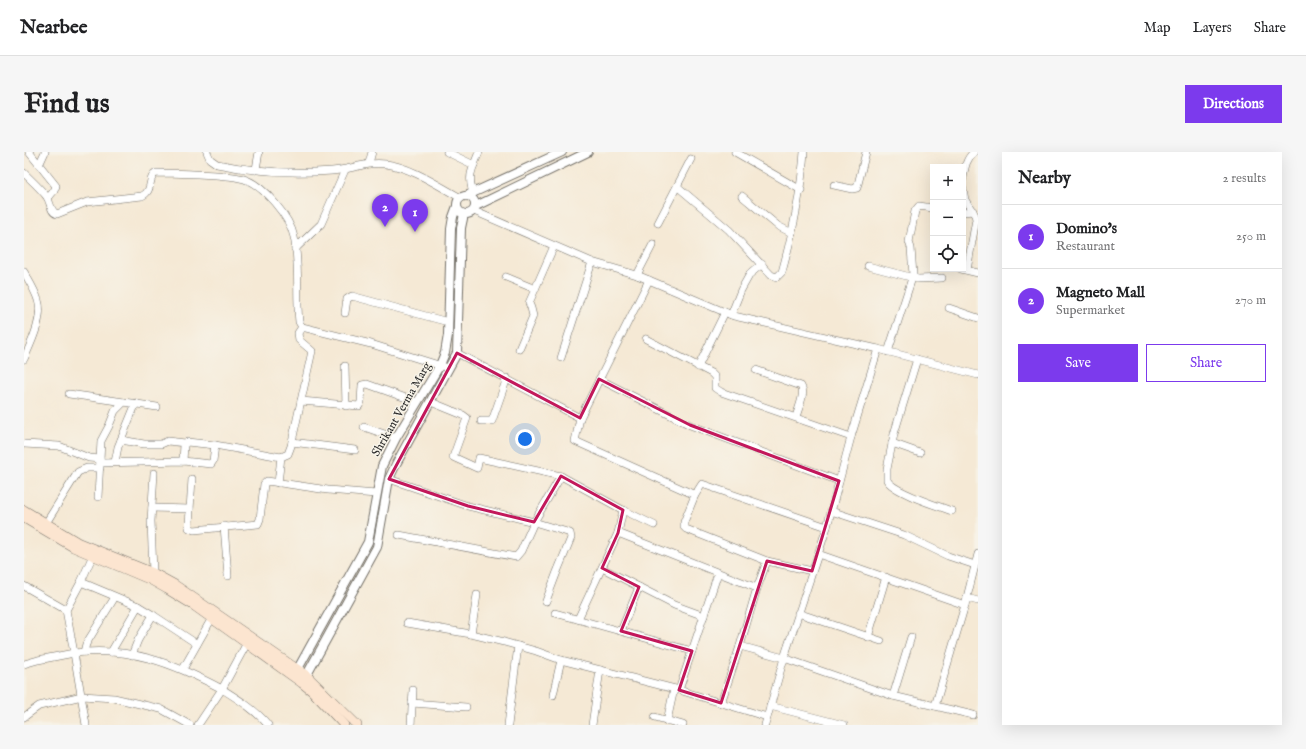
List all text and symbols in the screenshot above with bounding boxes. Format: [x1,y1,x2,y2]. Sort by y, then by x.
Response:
text: Nearbee [20,16,87,40]
text: Map [1144,19,1171,37]
text: Layers [1193,19,1232,37]
text: Share [1254,19,1286,37]
button: Directions [1185,85,1282,123]
text: Find us [24,87,110,122]
map controls [930,164,966,272]
button: + [930,164,966,200]
text: Nearby [1018,168,1071,189]
text: 2 results [1222,170,1266,187]
pin: 2 [372,194,398,227]
pin: 1 [402,199,428,232]
button: − [930,200,966,236]
text: Domino's [1056,219,1117,238]
text: 1 [1029,228,1033,245]
text: 250 m [1236,228,1266,245]
button: locate [930,236,966,272]
text: Restaurant [1056,238,1115,255]
text: Magneto Mall [1056,283,1145,302]
text: 2 [1028,292,1034,309]
text: 270 m [1235,292,1266,309]
text: Supermarket [1056,302,1125,319]
button: Save [1018,344,1138,382]
button: Share [1146,344,1266,382]
street label: Shrikant Verma Marg [368,359,435,459]
your location [515,429,535,449]

